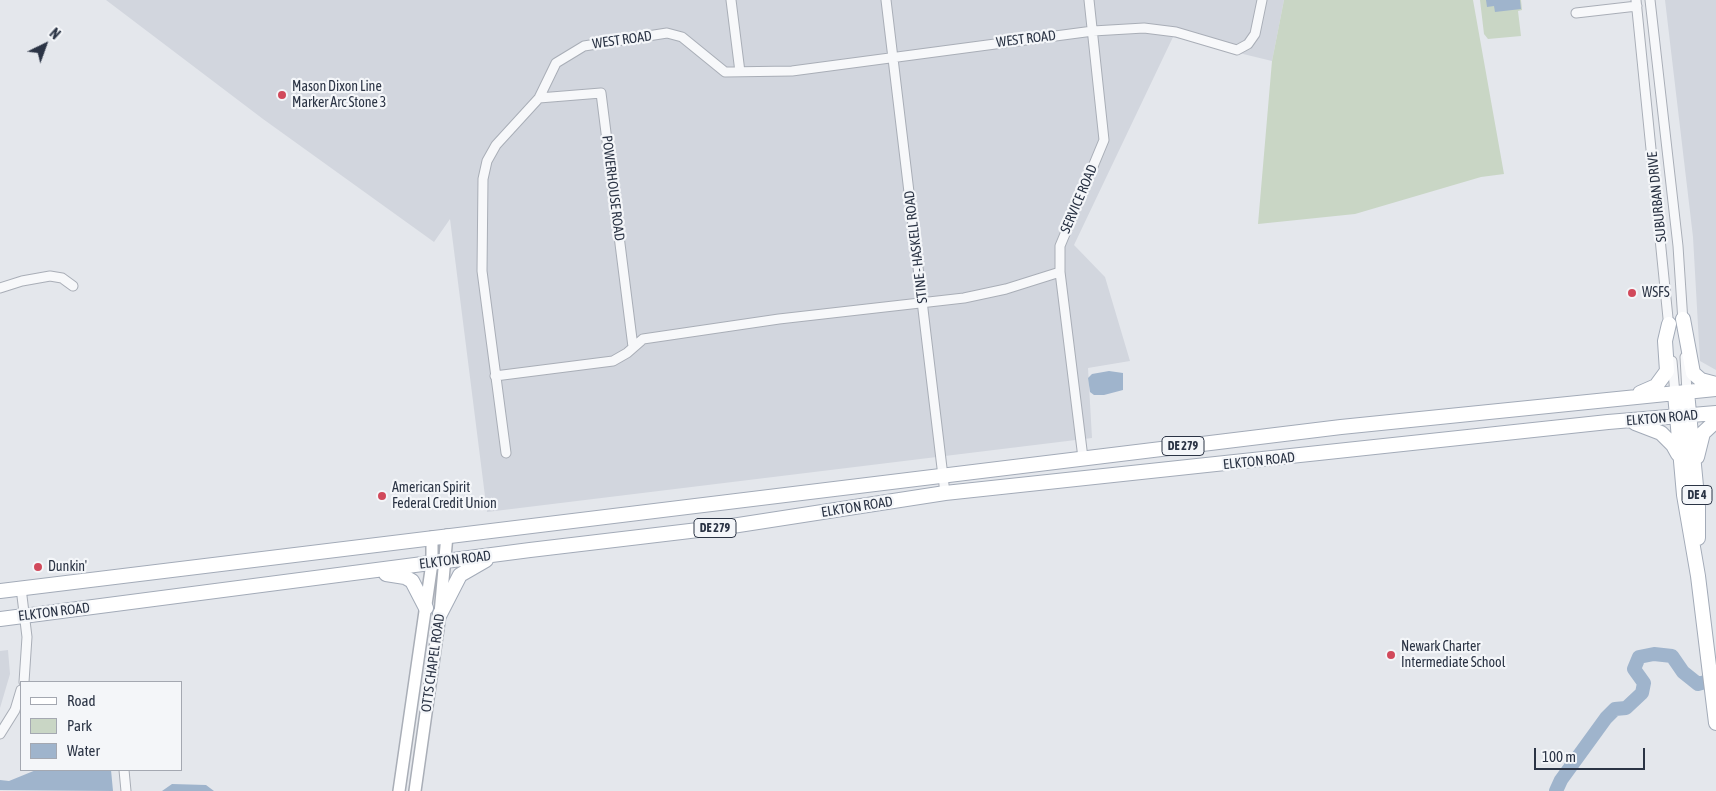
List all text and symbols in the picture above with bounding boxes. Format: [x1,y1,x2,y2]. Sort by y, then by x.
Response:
north arrow [20,20,70,70]
text: N [47,25,63,43]
street label: WEST ROAD [995,27,1057,51]
street label: WEST ROAD [591,28,653,52]
place label: Mason Dixon Line Marker Arc Stone 3 [292,79,386,111]
marker: Mason Dixon Line Marker Arc Stone 3 [276,89,288,101]
street label: POWERHOUSE ROAD [598,134,628,242]
street label: SUBURBAN DRIVE [1644,151,1670,243]
street label: SERVICE ROAD [1057,162,1101,236]
street label: STINE - HASKELL ROAD [901,190,931,304]
place label: WSFS [1642,285,1670,301]
marker: WSFS [1626,287,1638,299]
street label: ELKTON ROAD [1625,406,1699,430]
road number: DE 279 [1162,436,1204,456]
street label: ELKTON ROAD [1222,449,1296,473]
place label: American Spirit Federal Credit Union [392,480,497,512]
road number: DE 4 [1682,486,1712,504]
marker: American Spirit Federal Credit Union [376,490,388,502]
street label: ELKTON ROAD [820,493,894,521]
road number: DE 279 [694,518,736,538]
street label: ELKTON ROAD [418,547,492,573]
place label: Dunkin' [48,559,87,575]
marker: Dunkin' [32,561,44,573]
street label: ELKTON ROAD [17,599,91,625]
street label: OTTS CHAPEL ROAD [418,613,448,713]
place label: Newark Charter Intermediate School [1401,639,1505,672]
marker: Newark Charter Intermediate School [1385,649,1397,661]
legend [20,681,182,771]
text: Road [67,692,96,709]
text: Park [67,717,92,734]
scale bar [1536,738,1647,770]
text: Water [67,742,100,759]
text: 100 m [1542,748,1576,765]

